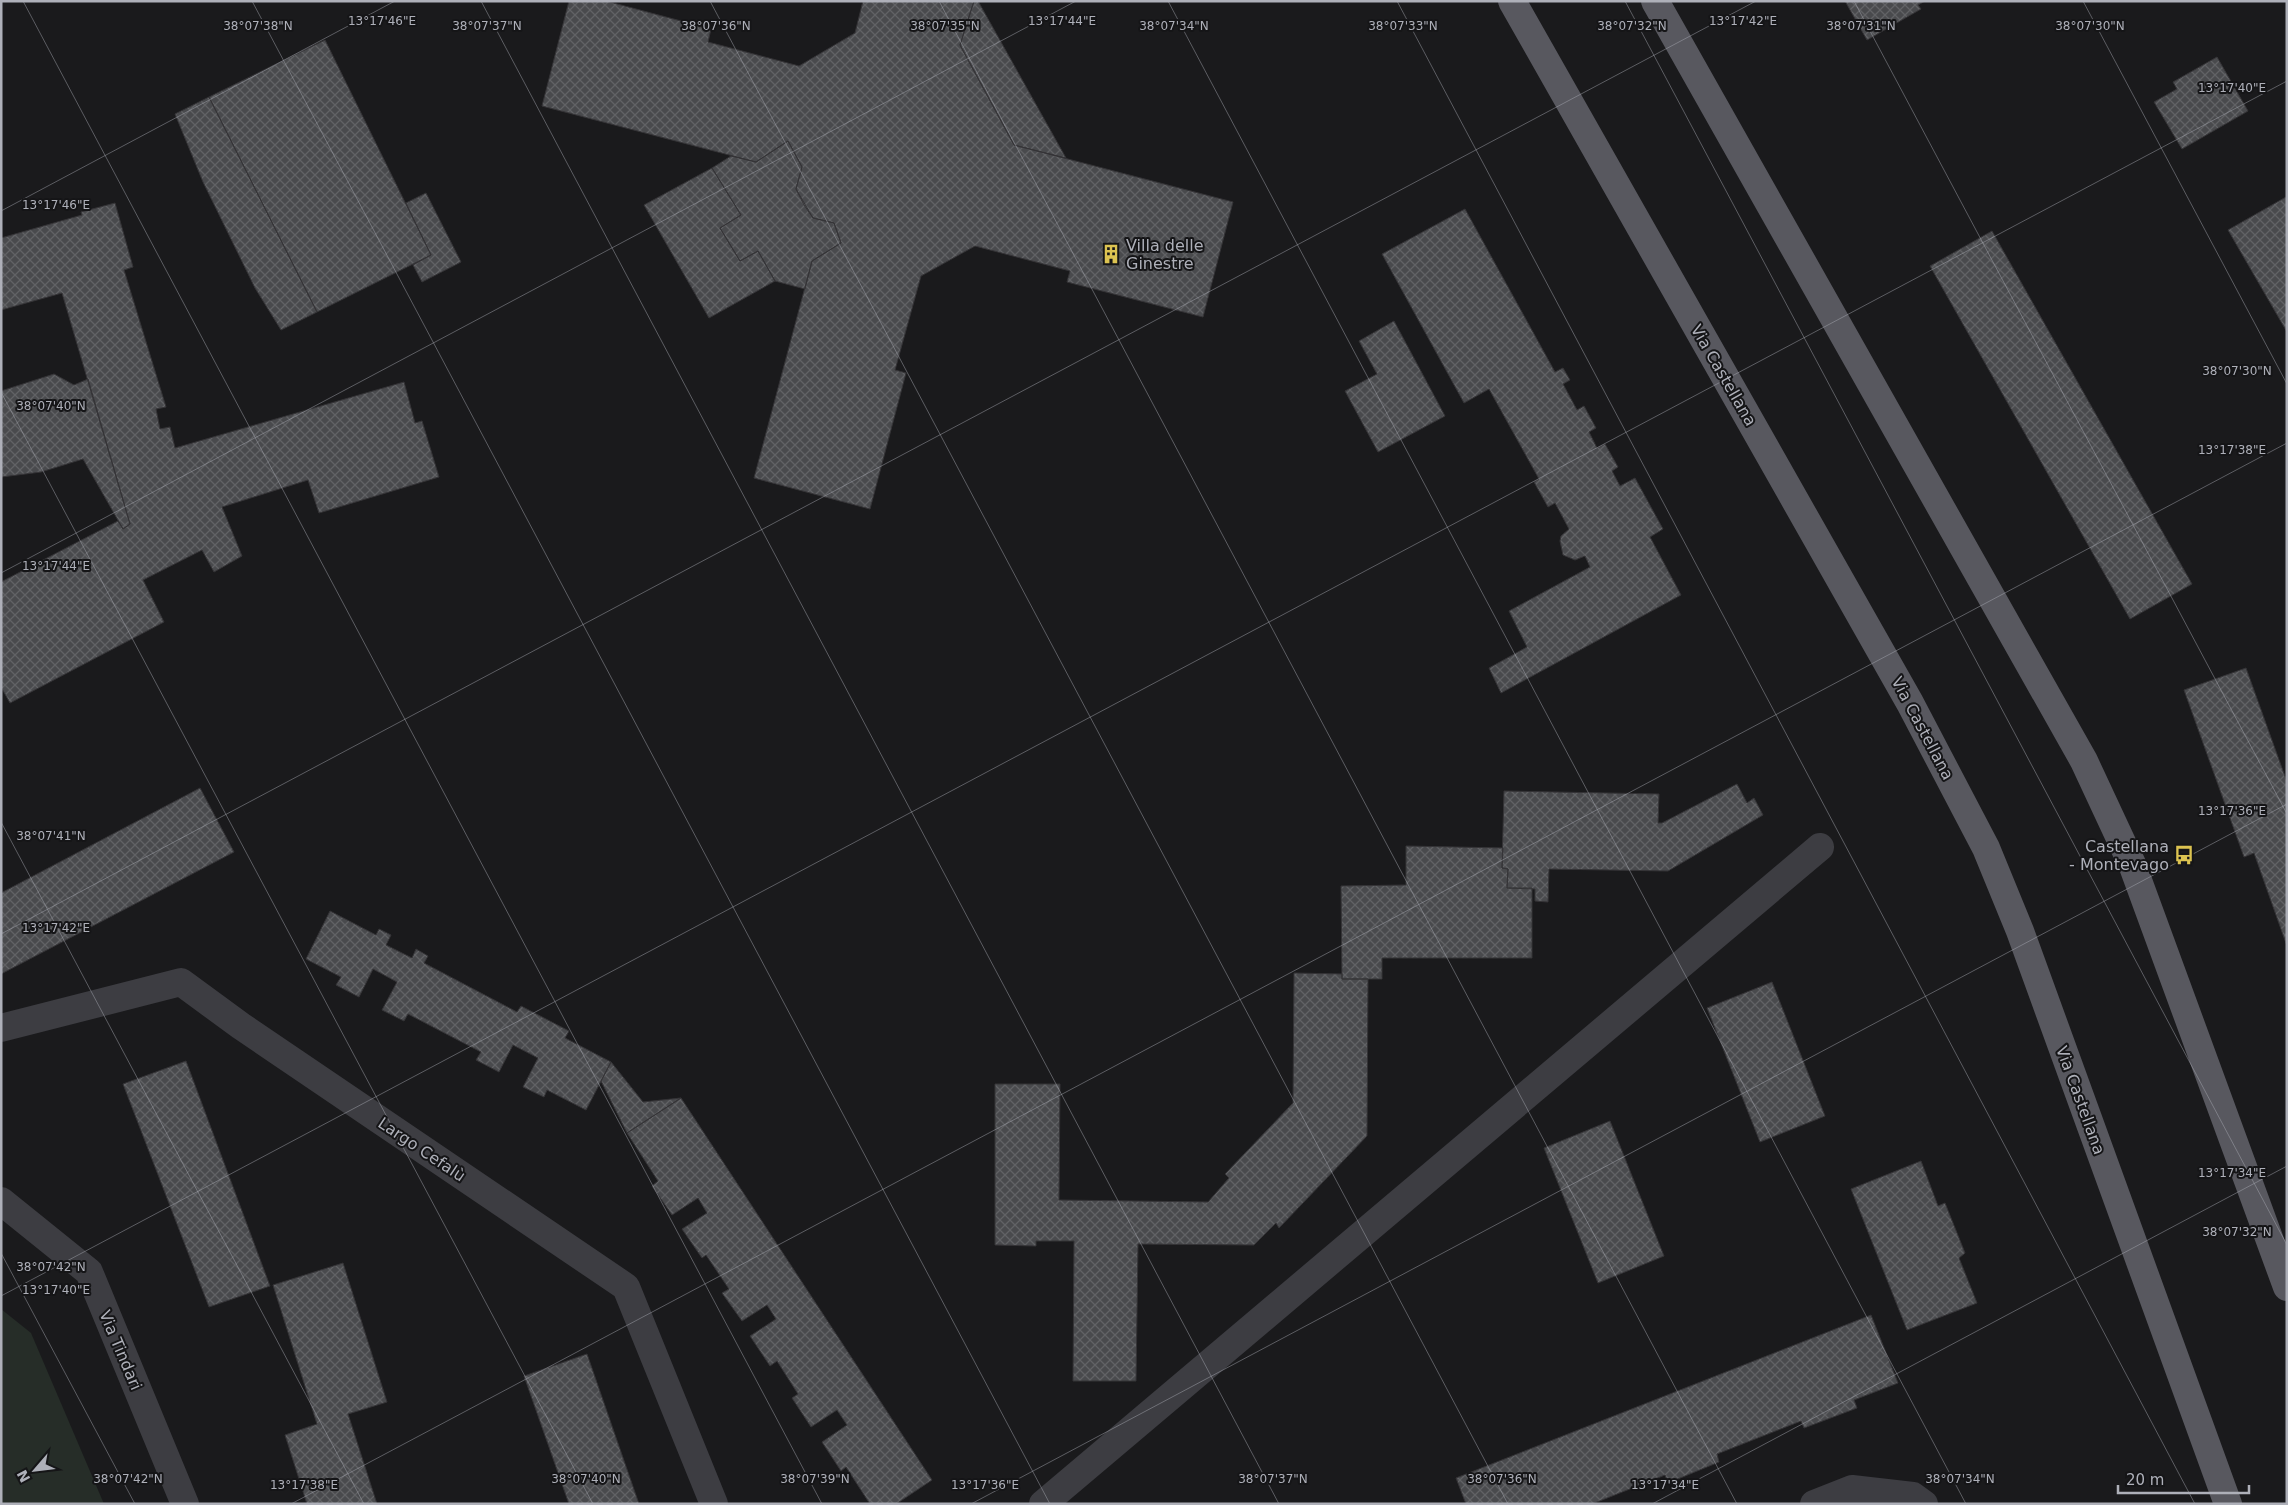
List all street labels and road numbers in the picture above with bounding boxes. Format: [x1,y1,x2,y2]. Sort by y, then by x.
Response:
street label: Via Castellana [1687,321,1760,429]
street label: Via Castellana [1887,673,1958,783]
street label: Via Castellana [2052,1043,2109,1157]
street label: Largo Cefalù [375,1113,469,1186]
street label: Via Tindari [95,1307,146,1393]

